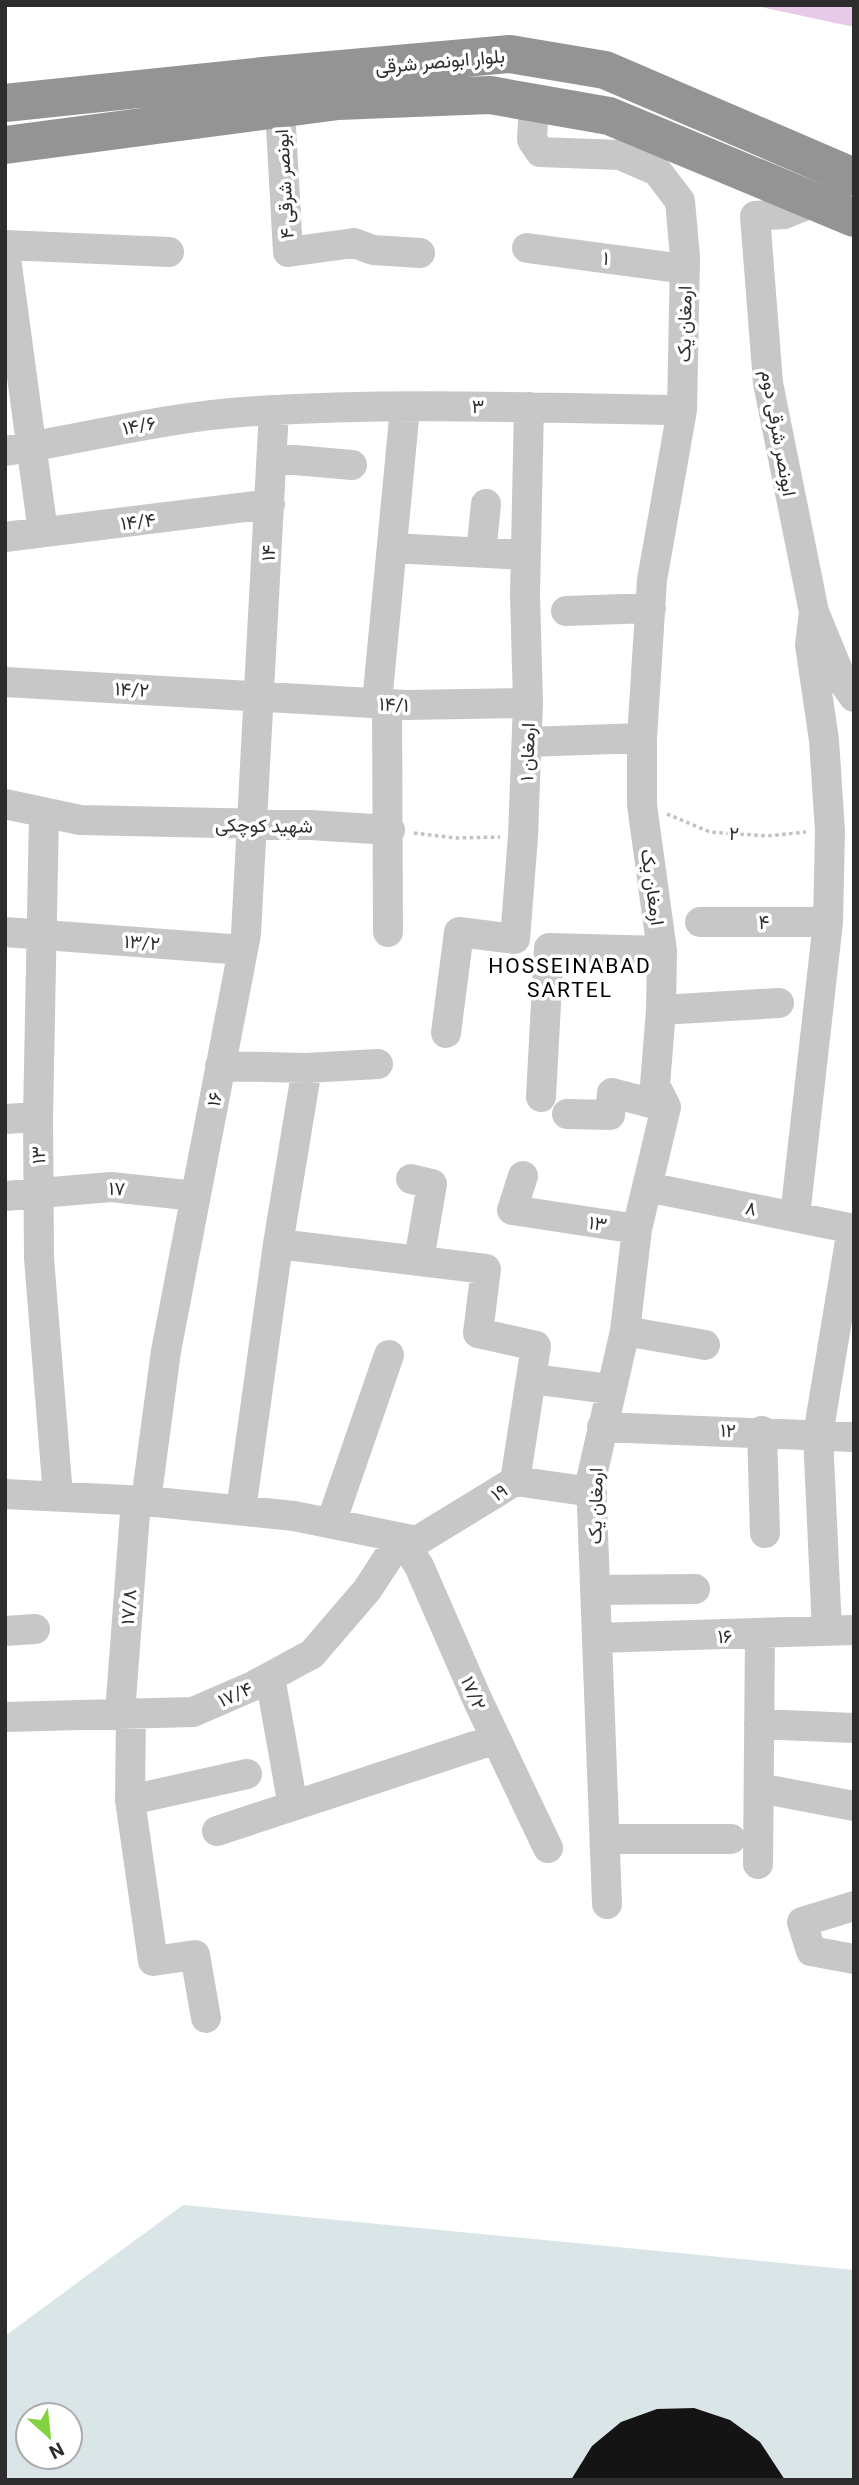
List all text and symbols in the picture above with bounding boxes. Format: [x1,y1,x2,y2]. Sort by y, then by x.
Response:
street label: بلوار ابونصر شرقی [374,44,506,79]
street label: ابونصر شرقی ۴ [270,129,299,239]
street label: ۱ [602,247,610,270]
street label: ارمغان یک [672,285,697,363]
street label: ابونصر شرقی دوم [755,368,801,498]
street label: ۳ [472,395,484,418]
street label: ۱۴/۶ [120,411,158,440]
street label: ۱۴/۴ [119,508,157,535]
street label: ۱۴ [257,544,280,562]
street label: ۱۴/۲ [114,677,150,702]
street label: ۱۴/۱ [379,692,409,717]
street label: ارمغان ۱ [515,722,540,782]
street label: شهید کوچکی [215,813,313,840]
street label: ۲ [728,822,740,845]
street label: ارمغان یک [636,847,669,927]
street label: ۴ [759,911,770,934]
street label: ۱۳/۲ [123,930,161,955]
district label: HOSSEINABAD SARTEL [488,954,652,1002]
street label: ۱۶ [202,1090,227,1109]
street label: ۱۳ [27,1146,50,1164]
street label: ۱۷ [108,1177,126,1200]
street label: ۸ [743,1196,759,1221]
street label: ۱۳ [587,1211,609,1236]
street label: ۱۲ [720,1419,736,1442]
street label: ارمغان یک [583,1467,608,1545]
street label: ۱۹ [487,1479,512,1506]
street label: ۱۷/۸ [116,1588,141,1626]
street label: ۱۶ [717,1625,733,1648]
street label: ۱۷/۲ [456,1673,491,1714]
street label: ۱۷/۴ [214,1677,256,1712]
north arrow [14,2401,84,2471]
text: N [45,2437,68,2464]

